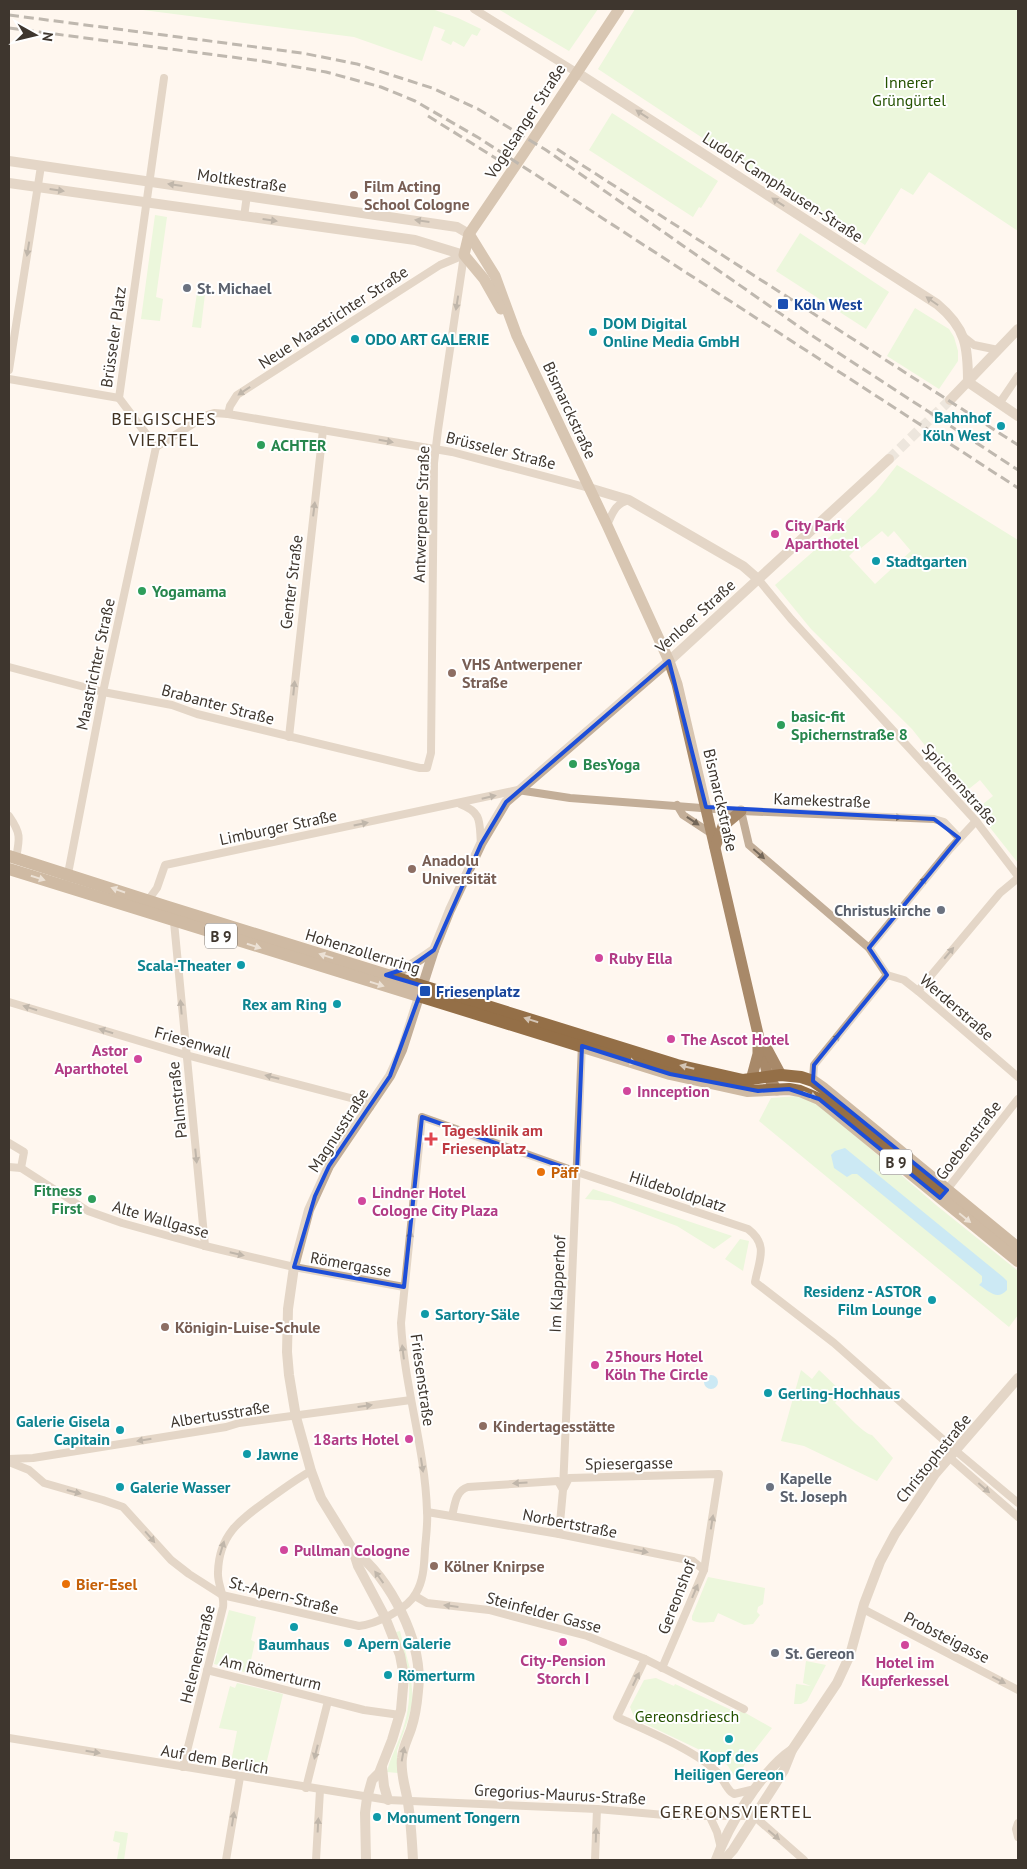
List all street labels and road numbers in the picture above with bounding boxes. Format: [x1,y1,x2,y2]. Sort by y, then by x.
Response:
street label: Vogelsanger Straße [480,60,570,183]
street label: Ludolf-Camphausen-Straße [699,128,867,246]
street label: Moltkestraße [196,164,288,196]
street label: Neue Maastrichter Straße [254,261,412,373]
street label: Brüsseler Platz [96,285,130,389]
street label: Bismarckstraße [539,358,601,462]
street label: Brüsseler Straße [444,427,558,473]
street label: Antwerpener Straße [409,445,433,583]
street label: Genter Straße [275,534,307,630]
street label: Venloer Straße [650,575,739,658]
street label: Maastrichter Straße [71,596,119,732]
street label: Brabanter Straße [159,679,277,729]
street label: Spichernstraße [918,739,1002,829]
street label: Bismarckstraße [699,747,743,853]
street label: Kamekestraße [773,788,871,812]
street label: Limburger Straße [217,805,339,849]
road number: B 9 [205,924,237,948]
street label: Hohenzollernring [303,924,423,978]
street label: Werderstraße [916,969,998,1045]
street label: Friesenwall [152,1022,234,1063]
street label: Palmstraße [163,1061,191,1139]
street label: Magnusstraße [303,1084,373,1176]
street label: Goebenstraße [931,1096,1005,1184]
road number: B 9 [880,1150,912,1174]
street label: Hildeboldplatz [627,1166,729,1216]
street label: Alte Wallgasse [110,1196,212,1242]
street label: Im Klapperhof [544,1234,570,1333]
street label: Römergasse [309,1247,393,1281]
street label: Friesenstraße [407,1333,439,1427]
street label: Albertusstraße [169,1396,271,1432]
street label: Christophstraße [891,1409,975,1507]
street label: Spiesergasse [585,1452,673,1474]
street label: Norbertstraße [521,1504,619,1542]
street label: Gereonshof [653,1556,700,1637]
street label: St.-Apern-Straße [227,1572,341,1618]
street label: Steinfelder Gasse [484,1587,604,1637]
street label: Helenenstraße [175,1603,219,1705]
street label: Probsteigasse [901,1607,993,1667]
street label: Am Römerturm [218,1650,324,1694]
street label: Auf dem Berlich [159,1740,271,1778]
street label: Gregorius-Maurus-Straße [474,1780,646,1808]

